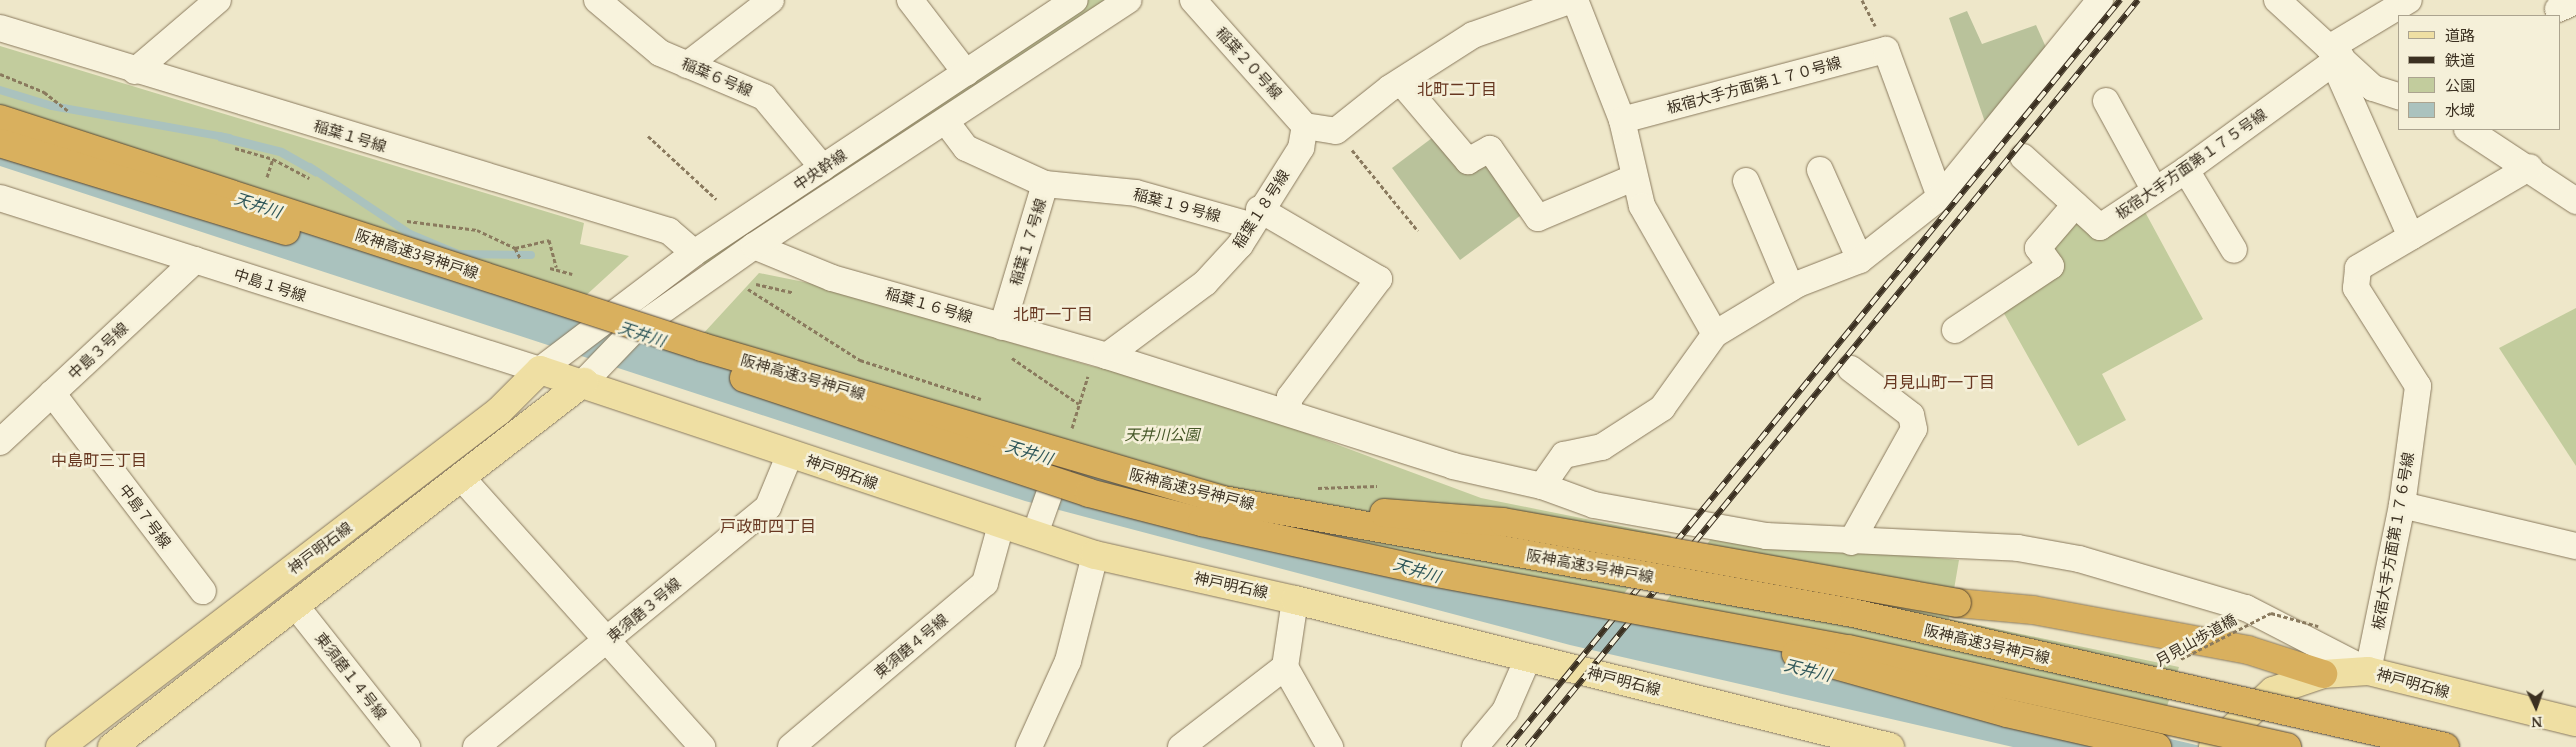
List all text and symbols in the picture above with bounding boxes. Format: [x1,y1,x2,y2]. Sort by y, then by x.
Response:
legend [2398,15,2561,130]
street label: 稲葉２０号線 [1212,24,1286,102]
text: 道路 [2445,25,2475,45]
text: 鉄道 [2445,50,2475,70]
street label: 板宿大手方面第１７０号線 [1665,53,1843,117]
street label: 稲葉６号線 [679,54,755,100]
text: 公園 [2445,75,2475,95]
district label: 北町二丁目 [1417,79,1497,99]
text: 水域 [2445,100,2475,120]
street label: 板宿大手方面第１７５号線 [2112,105,2270,223]
street label: 稲葉１号線 [312,116,388,156]
street label: 中央幹線 [790,146,850,194]
street label: 稲葉１８号線 [1229,166,1293,252]
street label: 稲葉１９号線 [1131,185,1223,225]
water label: 天井川 [232,188,284,222]
street label: 稲葉１７号線 [1006,196,1050,288]
street label: 阪神高速3号神戸線 [353,226,481,282]
street label: 中島１号線 [232,265,308,305]
street label: 稲葉１６号線 [883,284,975,326]
district label: 北町一丁目 [1013,304,1093,324]
water label: 天井川 [616,317,668,351]
street label: 中島３号線 [64,319,132,383]
street label: 阪神高速3号神戸線 [739,351,867,403]
district label: 月見山町一丁目 [1883,372,1995,392]
park label: 天井川公園 [1125,426,1199,444]
water label: 天井川 [1003,436,1055,468]
district label: 中島町三丁目 [51,450,147,470]
street label: 神戸明石線 [804,451,880,493]
street label: 板宿大手方面第１７６号線 [2369,451,2417,631]
street label: 阪神高速3号神戸線 [1128,465,1256,513]
street label: 中島７号線 [115,481,175,551]
district label: 戸政町四丁目 [720,516,816,536]
street label: 神戸明石線 [285,518,355,578]
street label: 阪神高速3号神戸線 [1525,546,1655,586]
water label: 天井川 [1391,554,1443,586]
street label: 神戸明石線 [1192,568,1270,602]
street label: 東須磨３号線 [604,574,684,646]
street label: 東須磨４号線 [871,610,951,682]
street label: 月見山歩道橋 [2152,610,2240,670]
street label: 阪神高速3号神戸線 [1922,621,2052,667]
street label: 東須磨１４号線 [312,629,390,723]
water label: 天井川 [1782,655,1834,685]
street label: 神戸明石線 [1585,663,1663,699]
street label: 神戸明石線 [2374,665,2452,701]
north arrow [2511,682,2561,732]
text: N [2531,713,2543,732]

